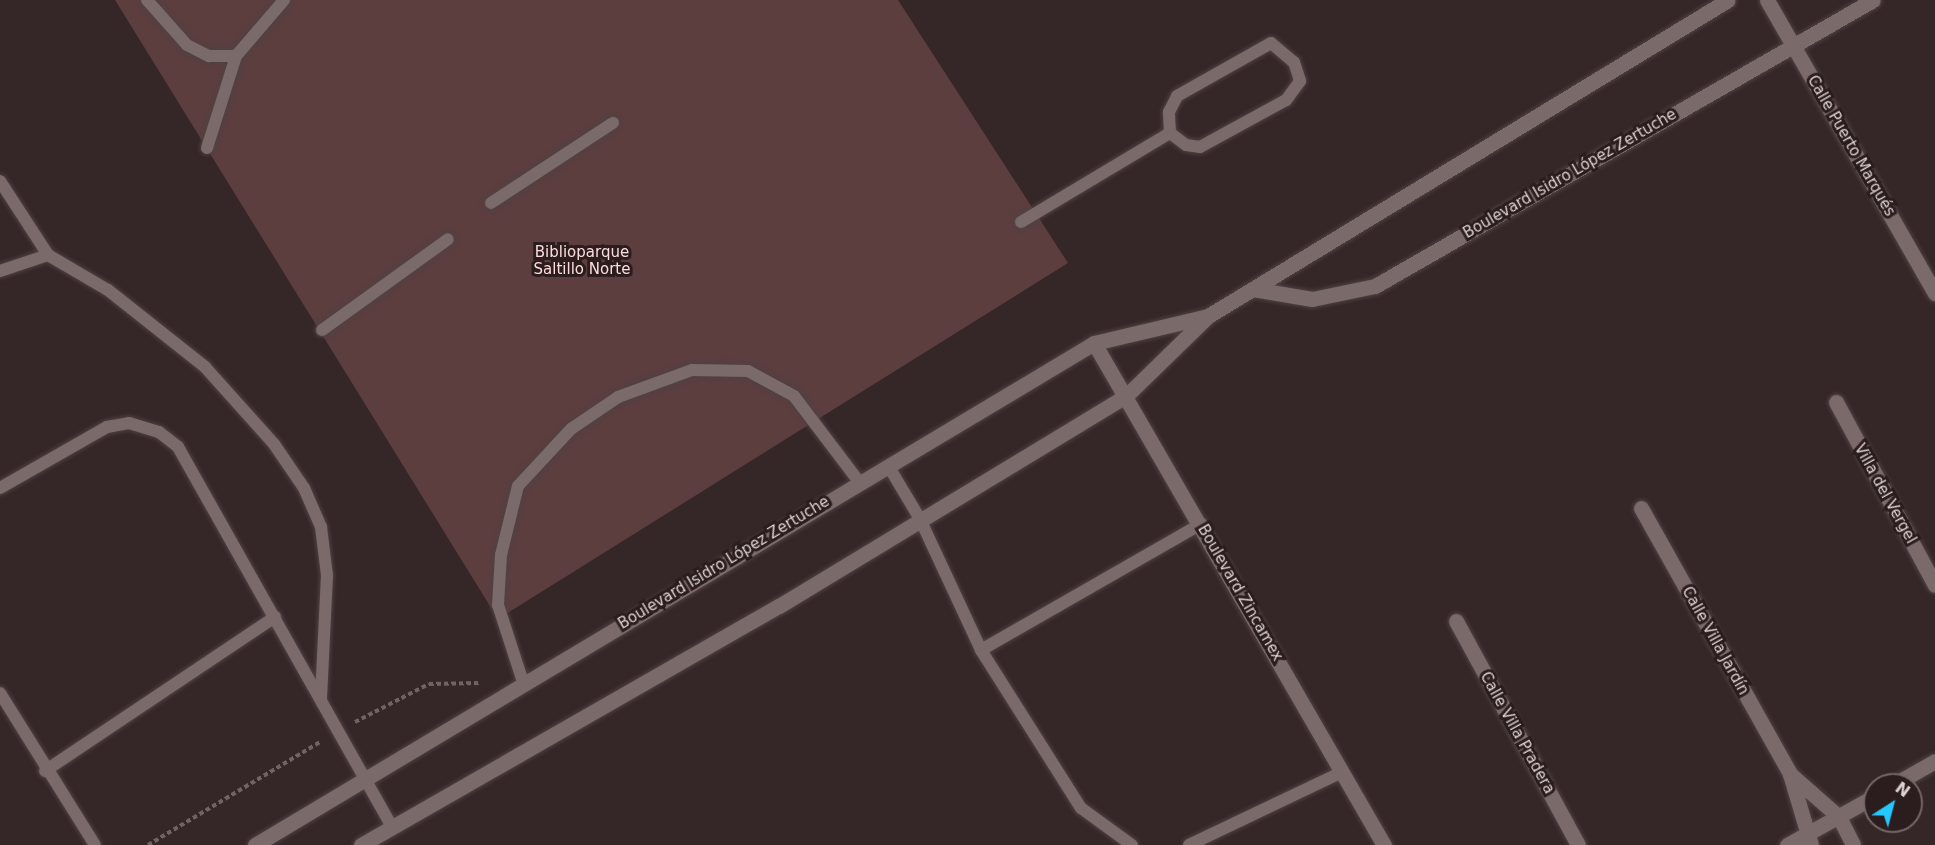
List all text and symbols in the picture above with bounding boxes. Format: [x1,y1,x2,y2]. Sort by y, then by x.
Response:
street label: Calle Puerto Marqués [1803,72,1899,220]
street label: Boulevard Isidro López Zertuche [1460,105,1680,243]
park label: Biblioparque Saltillo Norte [534,243,630,278]
street label: Villa del Vergel [1850,441,1920,547]
street label: Boulevard Isidro López Zertuche [615,493,833,633]
street label: Boulevard Zincamex [1194,522,1286,664]
street label: Calle Villa Jardín [1678,584,1752,698]
street label: Calle Villa Pradera [1476,669,1558,797]
north arrow [1863,773,1923,833]
text: N [1892,778,1914,801]

